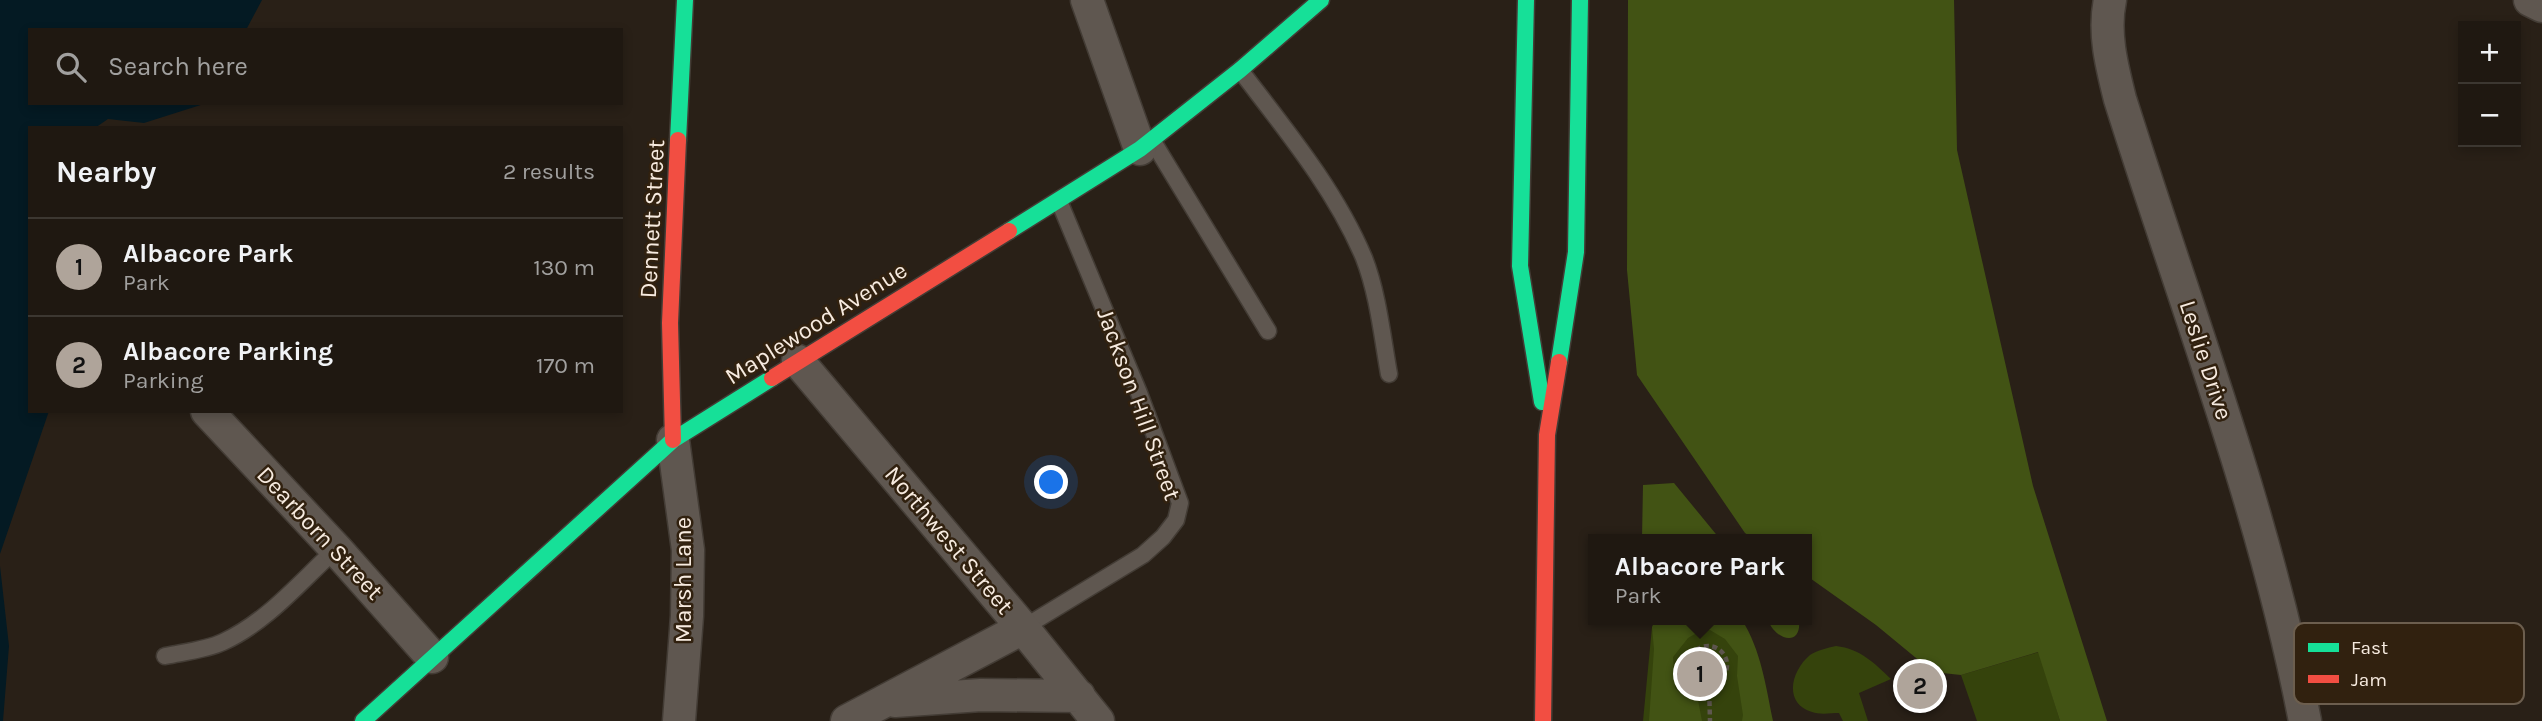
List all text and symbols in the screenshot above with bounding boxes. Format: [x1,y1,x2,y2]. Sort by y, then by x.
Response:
map controls [2458,21,2521,147]
button: + [2458,21,2521,84]
search box [28,28,623,105]
icon: search [52,48,90,86]
text: Search here [108,51,248,82]
button: − [2458,84,2521,147]
street label: Dennett Street [634,139,670,299]
text: Nearby [56,154,156,190]
text: 2 results [503,158,595,185]
text: Albacore Park [123,238,293,269]
text: 1 [75,254,83,281]
text: 130 m [533,254,595,281]
street label: Maplewood Avenue [720,256,912,390]
text: Park [123,269,170,296]
street label: Leslie Drive [2174,297,2238,423]
street label: Jackson Hill Street [1091,304,1187,504]
text: Albacore Parking [123,336,333,367]
text: 2 [72,352,86,379]
text: 170 m [536,352,595,379]
text: Parking [123,367,203,394]
street label: Northwest Street [879,460,1019,620]
street label: Dearborn Street [251,461,389,605]
your location [1034,465,1068,499]
street label: Marsh Lane [669,517,697,643]
popup [1588,534,1812,625]
text: Albacore Park [1615,551,1785,582]
text: Park [1615,582,1662,609]
legend [2294,623,2524,704]
text: Fast [2351,637,2388,659]
pin: 1 [1677,648,1723,700]
pin: 2 [1897,660,1943,712]
text: Jam [2351,669,2387,691]

